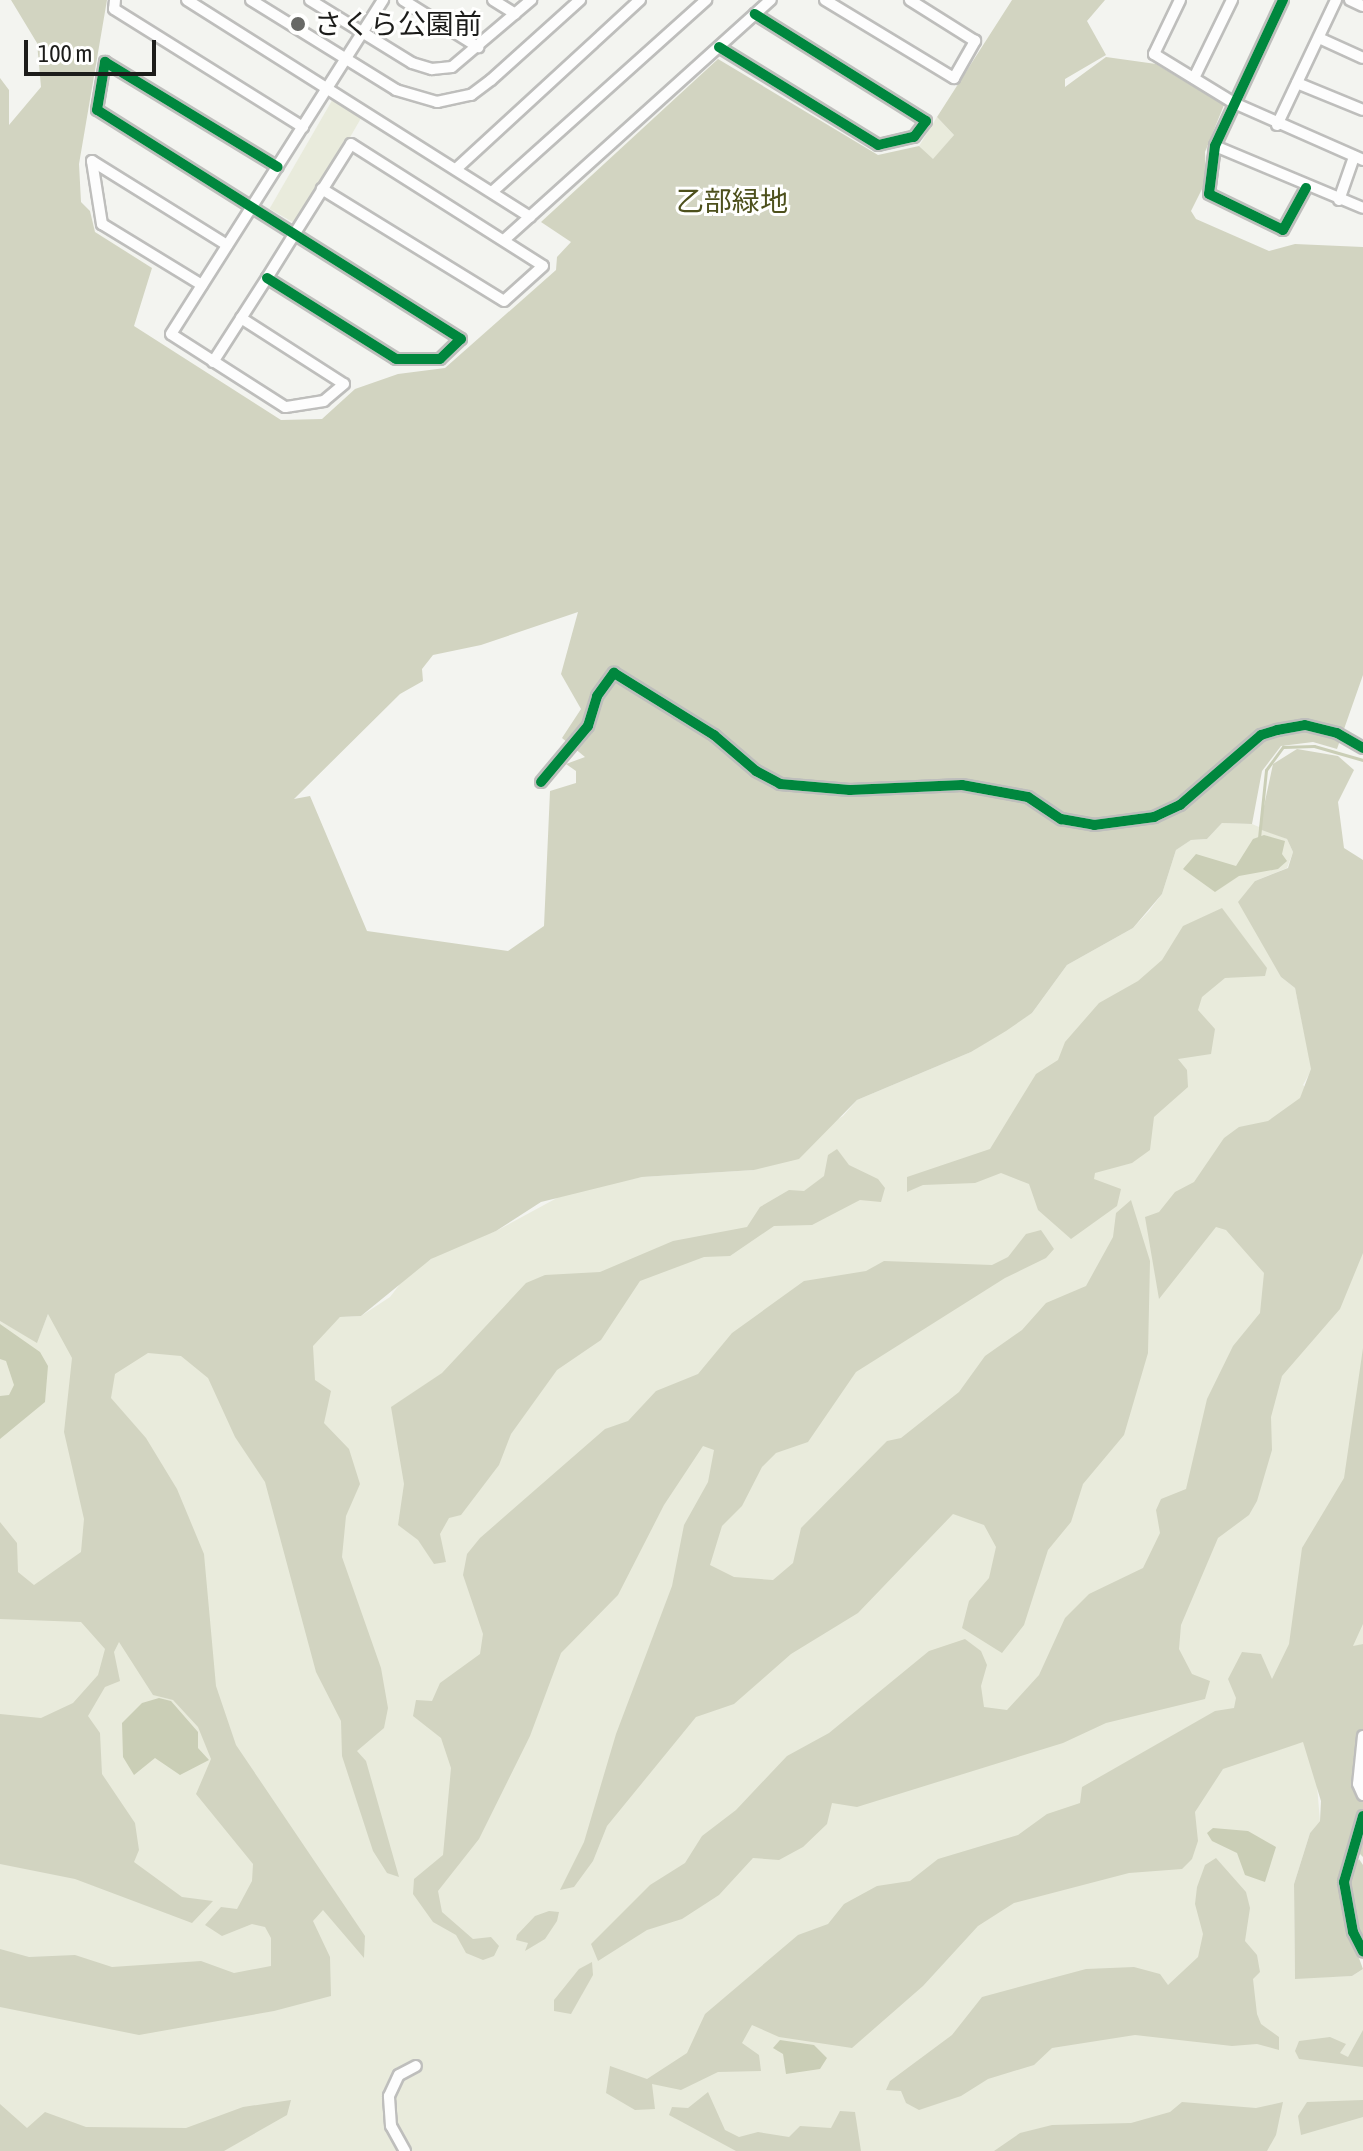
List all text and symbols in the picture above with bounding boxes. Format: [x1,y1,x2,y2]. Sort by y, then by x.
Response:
place label: さくら公園前 [314,7,482,41]
marker: さくら公園前 [289,15,307,33]
scale bar [28,24,160,74]
text: 100 m [38,40,92,67]
park label: 乙部緑地 [676,184,788,218]

